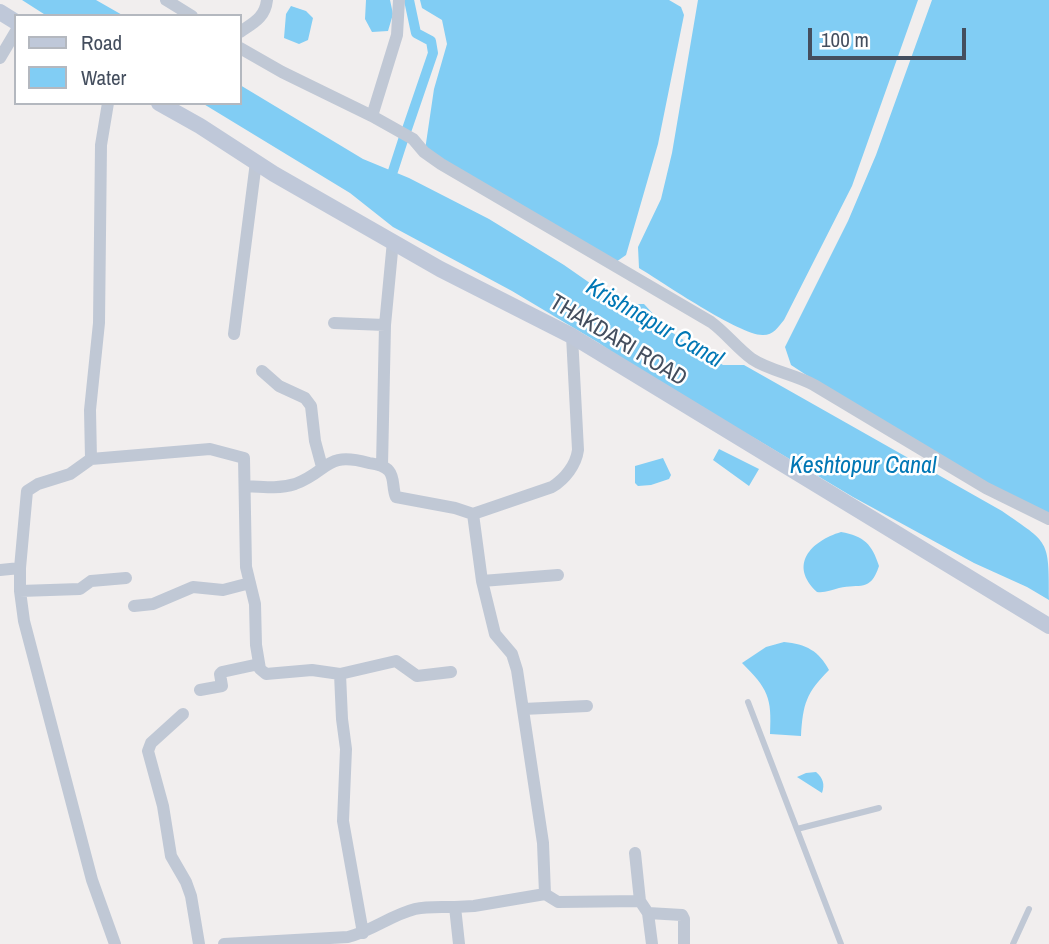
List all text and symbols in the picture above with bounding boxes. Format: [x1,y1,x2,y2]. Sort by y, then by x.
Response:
legend [14,14,242,105]
scale bar [811,14,968,58]
text: 100 m [821,25,869,54]
text: Road [81,28,122,57]
text: Water [81,63,126,92]
water label: Krishnapur Canal [580,273,728,375]
street label: THAKDARI ROAD [544,289,692,393]
water label: Keshtopur Canal [790,453,936,481]

